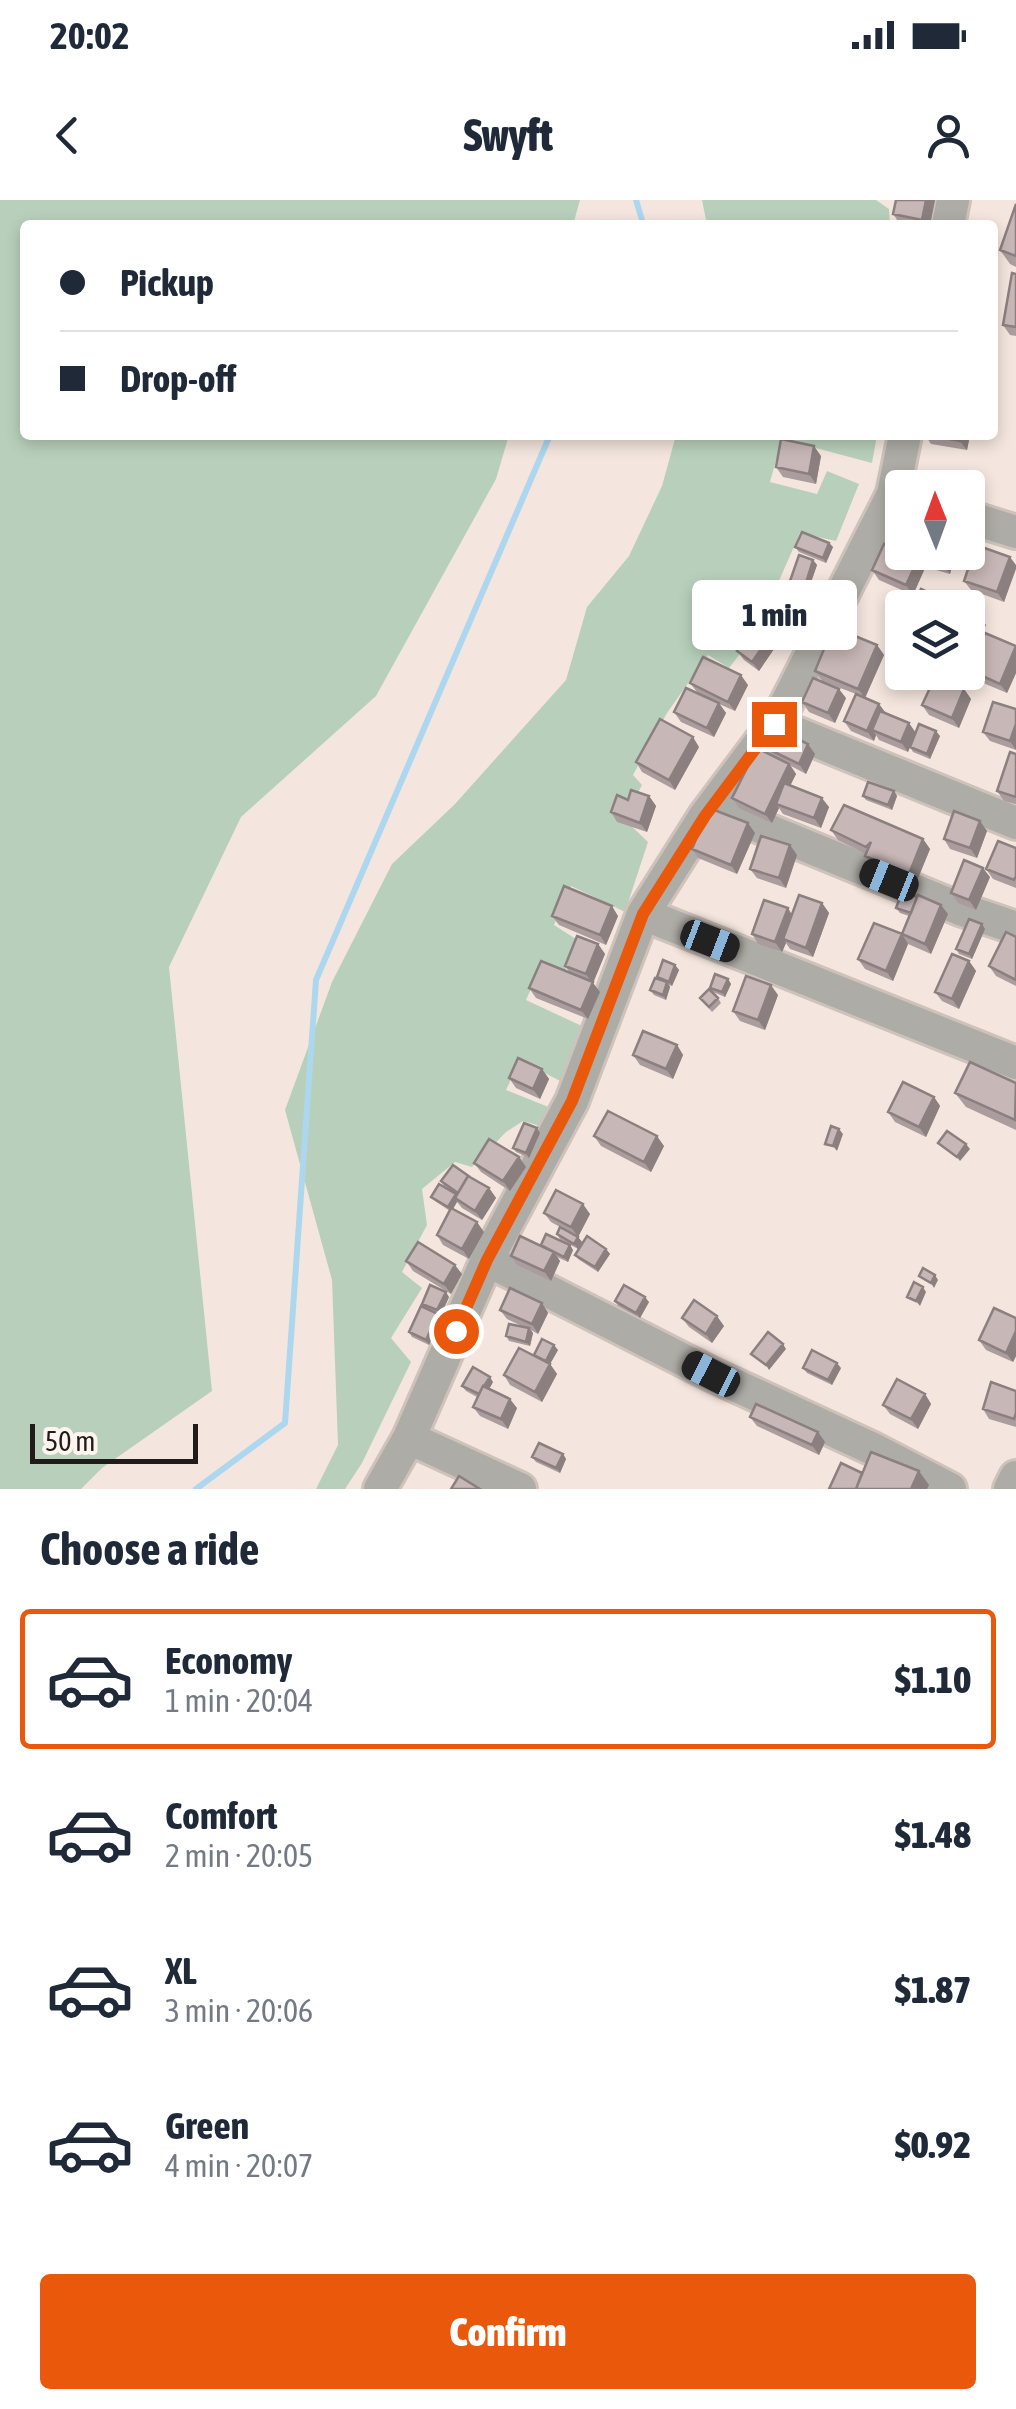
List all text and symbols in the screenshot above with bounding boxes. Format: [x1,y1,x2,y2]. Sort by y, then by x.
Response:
text: 20:02 [50,14,130,57]
icon: back [40,108,95,163]
icon: person [921,108,976,163]
text: Swyft [463,109,553,161]
text: Pickup [120,261,214,304]
text: Drop-off [120,357,236,400]
north arrow [885,470,985,570]
map controls [885,470,985,690]
callout: 1 min [692,579,856,649]
button: layers [885,590,985,690]
text: 1 min [742,596,807,633]
route end [752,702,797,747]
car [856,855,922,905]
car [677,916,743,966]
route start [434,1309,479,1354]
car [677,1347,745,1401]
scale bar [30,1419,198,1464]
text: 50 m [45,1425,95,1457]
text: Choose a ride [40,1523,259,1575]
icon: car [45,1634,135,1724]
text: Economy [165,1639,292,1682]
text: $1.10 [895,1658,971,1701]
text: 1 min · 20:04 [165,1682,313,1719]
icon: car [45,1789,135,1879]
text: Comfort [165,1794,277,1837]
text: $1.48 [895,1813,971,1856]
text: 2 min · 20:05 [165,1837,313,1874]
icon: car [45,1944,135,2034]
text: XL [165,1949,197,1992]
text: $1.87 [895,1968,971,2011]
text: 3 min · 20:06 [165,1992,313,2029]
icon: car [45,2099,135,2189]
text: Green [165,2104,249,2147]
text: $0.92 [895,2123,971,2166]
text: 4 min · 20:07 [165,2147,313,2184]
button: Confirm [40,2274,976,2389]

